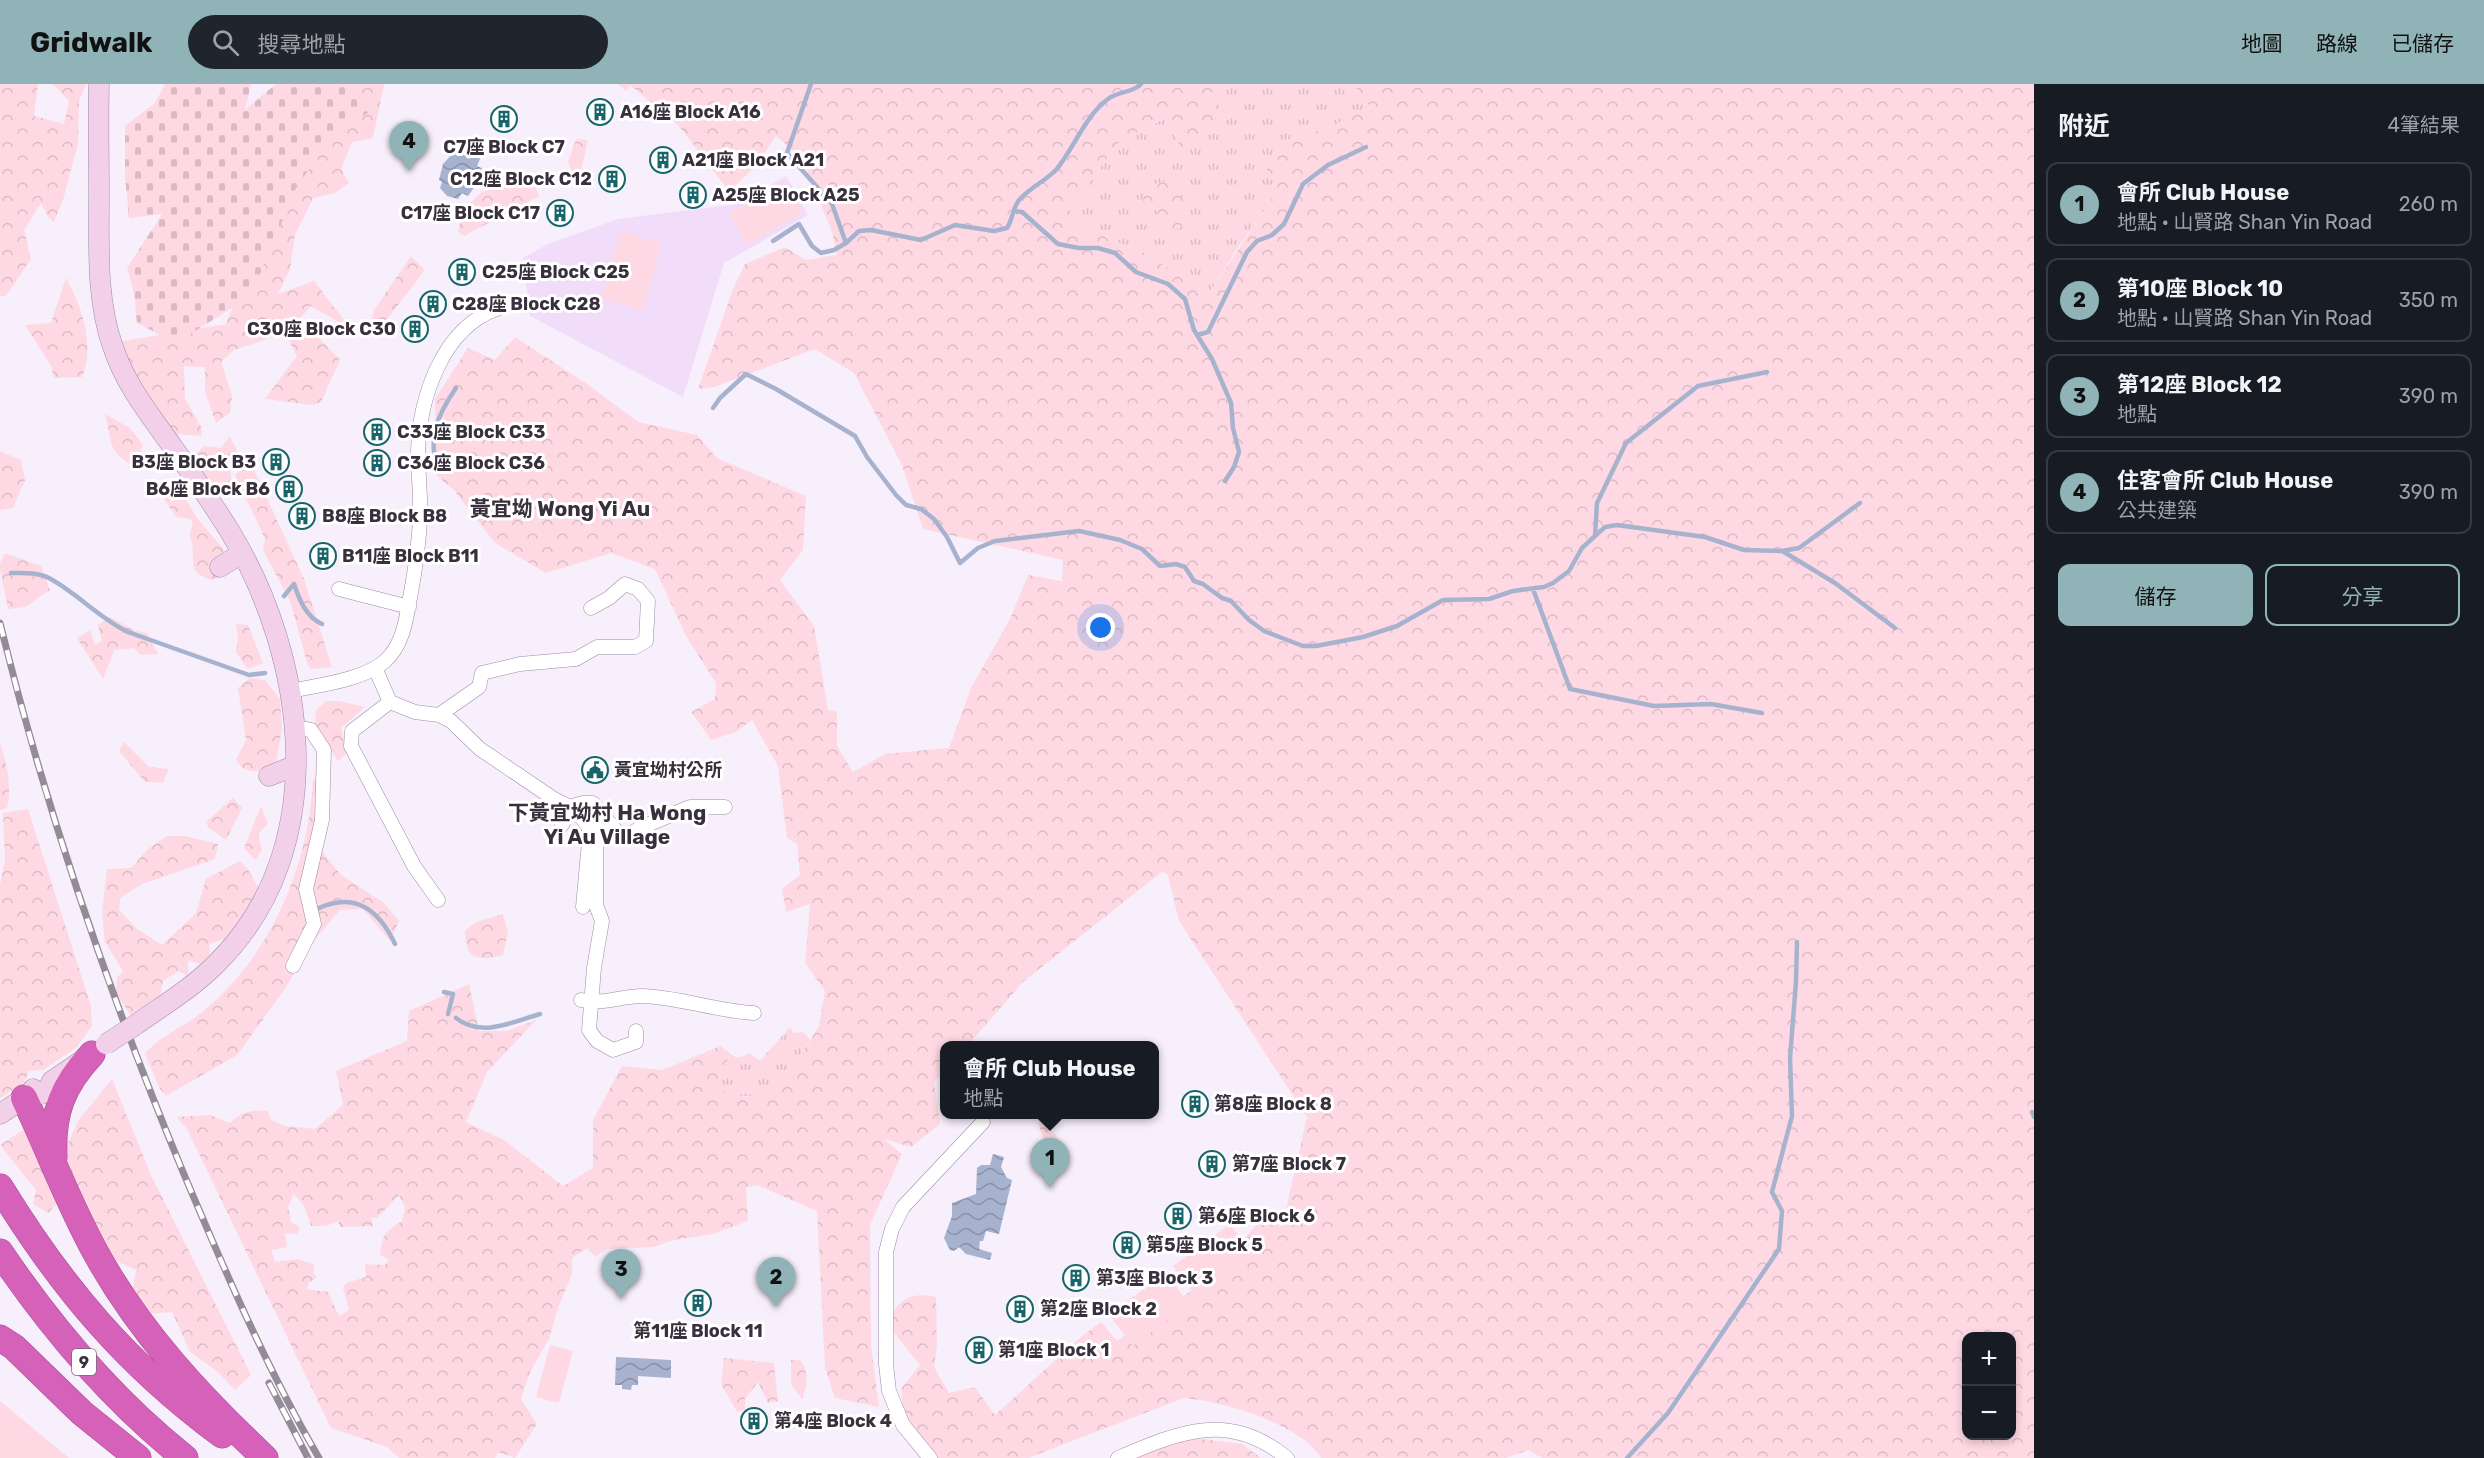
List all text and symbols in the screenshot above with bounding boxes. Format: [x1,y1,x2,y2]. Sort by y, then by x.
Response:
search box [188,15,608,69]
text: Gridwalk [30,26,152,59]
icon: search [209,26,242,59]
text: 搜尋地點 [257,31,345,58]
text: 地圖 [2241,31,2283,56]
text: 路線 [2316,31,2358,56]
text: 已儲存 [2391,31,2454,56]
building icon: A16座 Block A16 [585,97,615,127]
place label: A16座 Block A16 [620,101,761,123]
building icon: C7座 Block C7 [489,104,519,134]
text: 附近 [2058,111,2110,142]
text: 4筆結果 [2388,113,2460,137]
pin: 4 [390,122,428,171]
place label: C7座 Block C7 [443,136,565,158]
building icon: A21座 Block A21 [648,145,678,175]
place label: A21座 Block A21 [682,149,824,171]
building icon: C12座 Block C12 [597,164,627,194]
place label: C12座 Block C12 [450,168,592,190]
text: 會所 Club House [2117,179,2289,206]
building icon: A25座 Block A25 [678,180,708,210]
place label: A25座 Block A25 [712,184,860,206]
text: 1 [2075,192,2084,216]
text: 260 m [2399,192,2458,216]
building icon: C17座 Block C17 [545,198,575,228]
place label: C17座 Block C17 [401,202,540,224]
text: 地點 · 山賢路 Shan Yin Road [2117,210,2372,234]
building icon: C25座 Block C25 [447,257,477,287]
place label: C25座 Block C25 [482,261,629,283]
text: 第10座 Block 10 [2117,275,2283,302]
text: 2 [2073,288,2086,312]
text: 350 m [2399,288,2458,312]
building icon: C28座 Block C28 [418,289,448,319]
place label: C28座 Block C28 [452,293,601,315]
text: 地點 · 山賢路 Shan Yin Road [2117,306,2372,330]
building icon: C30座 Block C30 [400,314,430,344]
place label: C30座 Block C30 [247,318,396,340]
text: 第12座 Block 12 [2117,371,2282,398]
text: 3 [2073,384,2086,408]
text: 390 m [2399,384,2458,408]
text: 地點 [2117,402,2157,426]
building icon: C33座 Block C33 [362,417,392,447]
place label: C33座 Block C33 [397,421,545,443]
building icon: B3座 Block B3 [261,447,291,477]
building icon: C36座 Block C36 [362,448,392,478]
place label: B3座 Block B3 [131,451,256,473]
place label: C36座 Block C36 [397,452,545,474]
text: 住客會所 Club House [2117,467,2333,494]
building icon: B6座 Block B6 [274,474,304,504]
place label: B6座 Block B6 [146,478,270,500]
text: 4 [2073,480,2086,504]
text: 390 m [2399,480,2458,504]
district label: 黃宜坳 Wong Yi Au [470,496,650,521]
text: 公共建築 [2117,498,2197,522]
building icon: B8座 Block B8 [287,501,317,531]
place label: B8座 Block B8 [322,505,447,527]
building icon: B11座 Block B11 [308,541,338,571]
place label: B11座 Block B11 [342,545,479,567]
button: 儲存 [2058,564,2253,626]
button: 分享 [2265,564,2460,626]
your location [1086,613,1115,642]
public building icon: 黃宜坳村公所 [580,755,610,785]
place label: 黃宜坳村公所 [614,759,722,781]
district label: 下黃宜坳村 Ha Wong Yi Au Village [508,800,706,849]
popup [940,1041,1159,1119]
text: 會所 Club House [963,1055,1136,1082]
text: 地點 [963,1086,1003,1110]
building icon: 第8座 Block 8 [1180,1089,1210,1119]
place label: 第8座 Block 8 [1214,1093,1332,1115]
pin: 1 [1030,1138,1070,1188]
building icon: 第7座 Block 7 [1197,1149,1227,1179]
place label: 第7座 Block 7 [1232,1153,1346,1175]
building icon: 第6座 Block 6 [1163,1201,1193,1231]
place label: 第6座 Block 6 [1198,1205,1315,1227]
building icon: 第5座 Block 5 [1112,1230,1142,1260]
place label: 第5座 Block 5 [1146,1234,1263,1256]
pin: 3 [602,1250,640,1299]
pin: 2 [756,1258,796,1307]
building icon: 第3座 Block 3 [1061,1263,1091,1293]
place label: 第3座 Block 3 [1096,1267,1213,1289]
building icon: 第11座 Block 11 [683,1288,713,1318]
building icon: 第2座 Block 2 [1005,1294,1035,1324]
place label: 第2座 Block 2 [1040,1298,1157,1320]
place label: 第11座 Block 11 [633,1320,763,1342]
map controls [1962,1332,2016,1440]
button: + [1962,1332,2016,1386]
building icon: 第1座 Block 1 [964,1335,994,1365]
place label: 第1座 Block 1 [998,1339,1109,1361]
road number: 9 [72,1349,96,1375]
button: − [1962,1386,2016,1440]
building icon: 第4座 Block 4 [739,1406,769,1436]
place label: 第4座 Block 4 [774,1410,892,1432]

